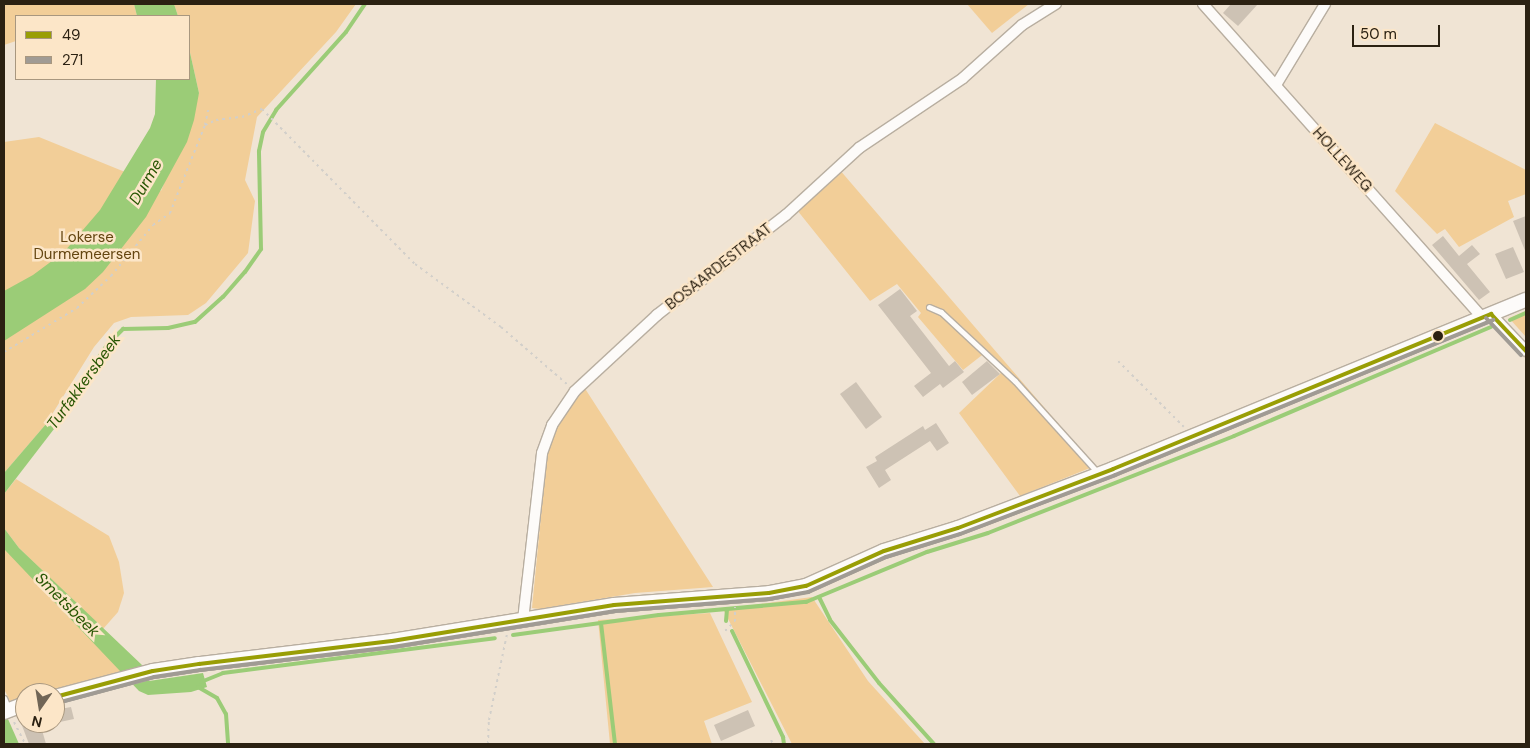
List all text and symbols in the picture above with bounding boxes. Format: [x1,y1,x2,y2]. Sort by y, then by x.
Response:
legend [15,15,190,80]
scale bar [1355,15,1442,47]
text: 50 m [1360,24,1397,44]
text: 49 [62,25,81,45]
text: 271 [62,50,83,70]
street label: HOLLEWEG [1308,124,1376,196]
water label: Durme [125,156,167,208]
street label: BOSAARDESTRAAT [662,220,776,314]
park label: Lokerse Durmemeersen [34,228,140,263]
water label: Turfakkersbeek [43,331,125,433]
unlabelled marker [1433,331,1443,341]
water label: Smetsbeek [31,569,103,641]
north arrow [15,683,65,733]
text: N [30,712,44,732]

